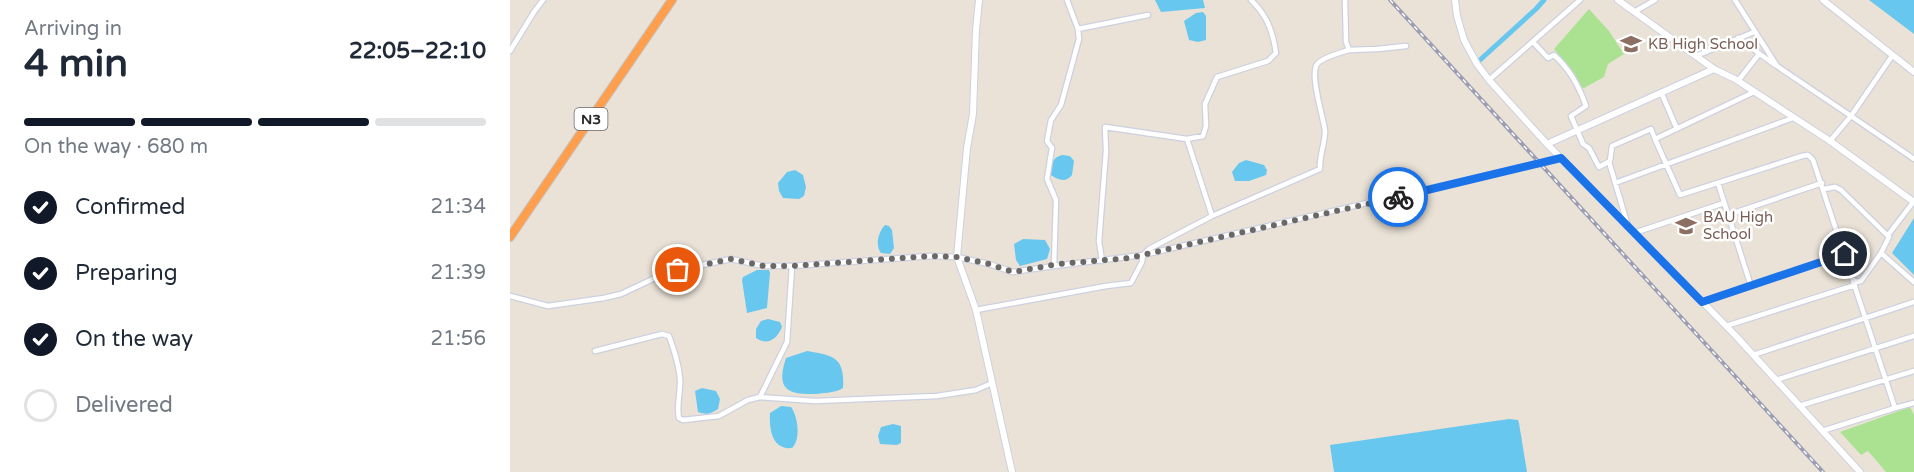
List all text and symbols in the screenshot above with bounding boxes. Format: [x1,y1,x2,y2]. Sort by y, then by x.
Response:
text: Arriving in [24,17,122,41]
school or university icon: KB High School [1619,32,1643,56]
place label: KB High School [1648,35,1758,53]
text: 22:05–22:10 [349,38,486,64]
text: 4 min [24,40,128,87]
road number: N3 [574,108,608,130]
text: On the way · 680 m [24,135,208,159]
courier [1368,167,1428,227]
icon: bike [1382,181,1415,214]
icon: check [24,191,57,224]
text: Confirmed [75,194,185,220]
text: 21:34 [431,195,486,219]
place label: BAU High School [1703,208,1773,243]
school or university icon: BAU High School [1674,214,1698,238]
pin [1819,228,1870,279]
icon: home [1828,237,1861,270]
pin [652,244,703,295]
icon: bag [661,253,694,286]
icon: check [24,257,57,290]
text: Preparing [75,260,178,286]
text: 21:39 [431,261,486,285]
icon: check [24,323,57,356]
text: On the way [75,326,193,352]
text: 21:56 [431,327,486,351]
text: Delivered [75,392,173,418]

